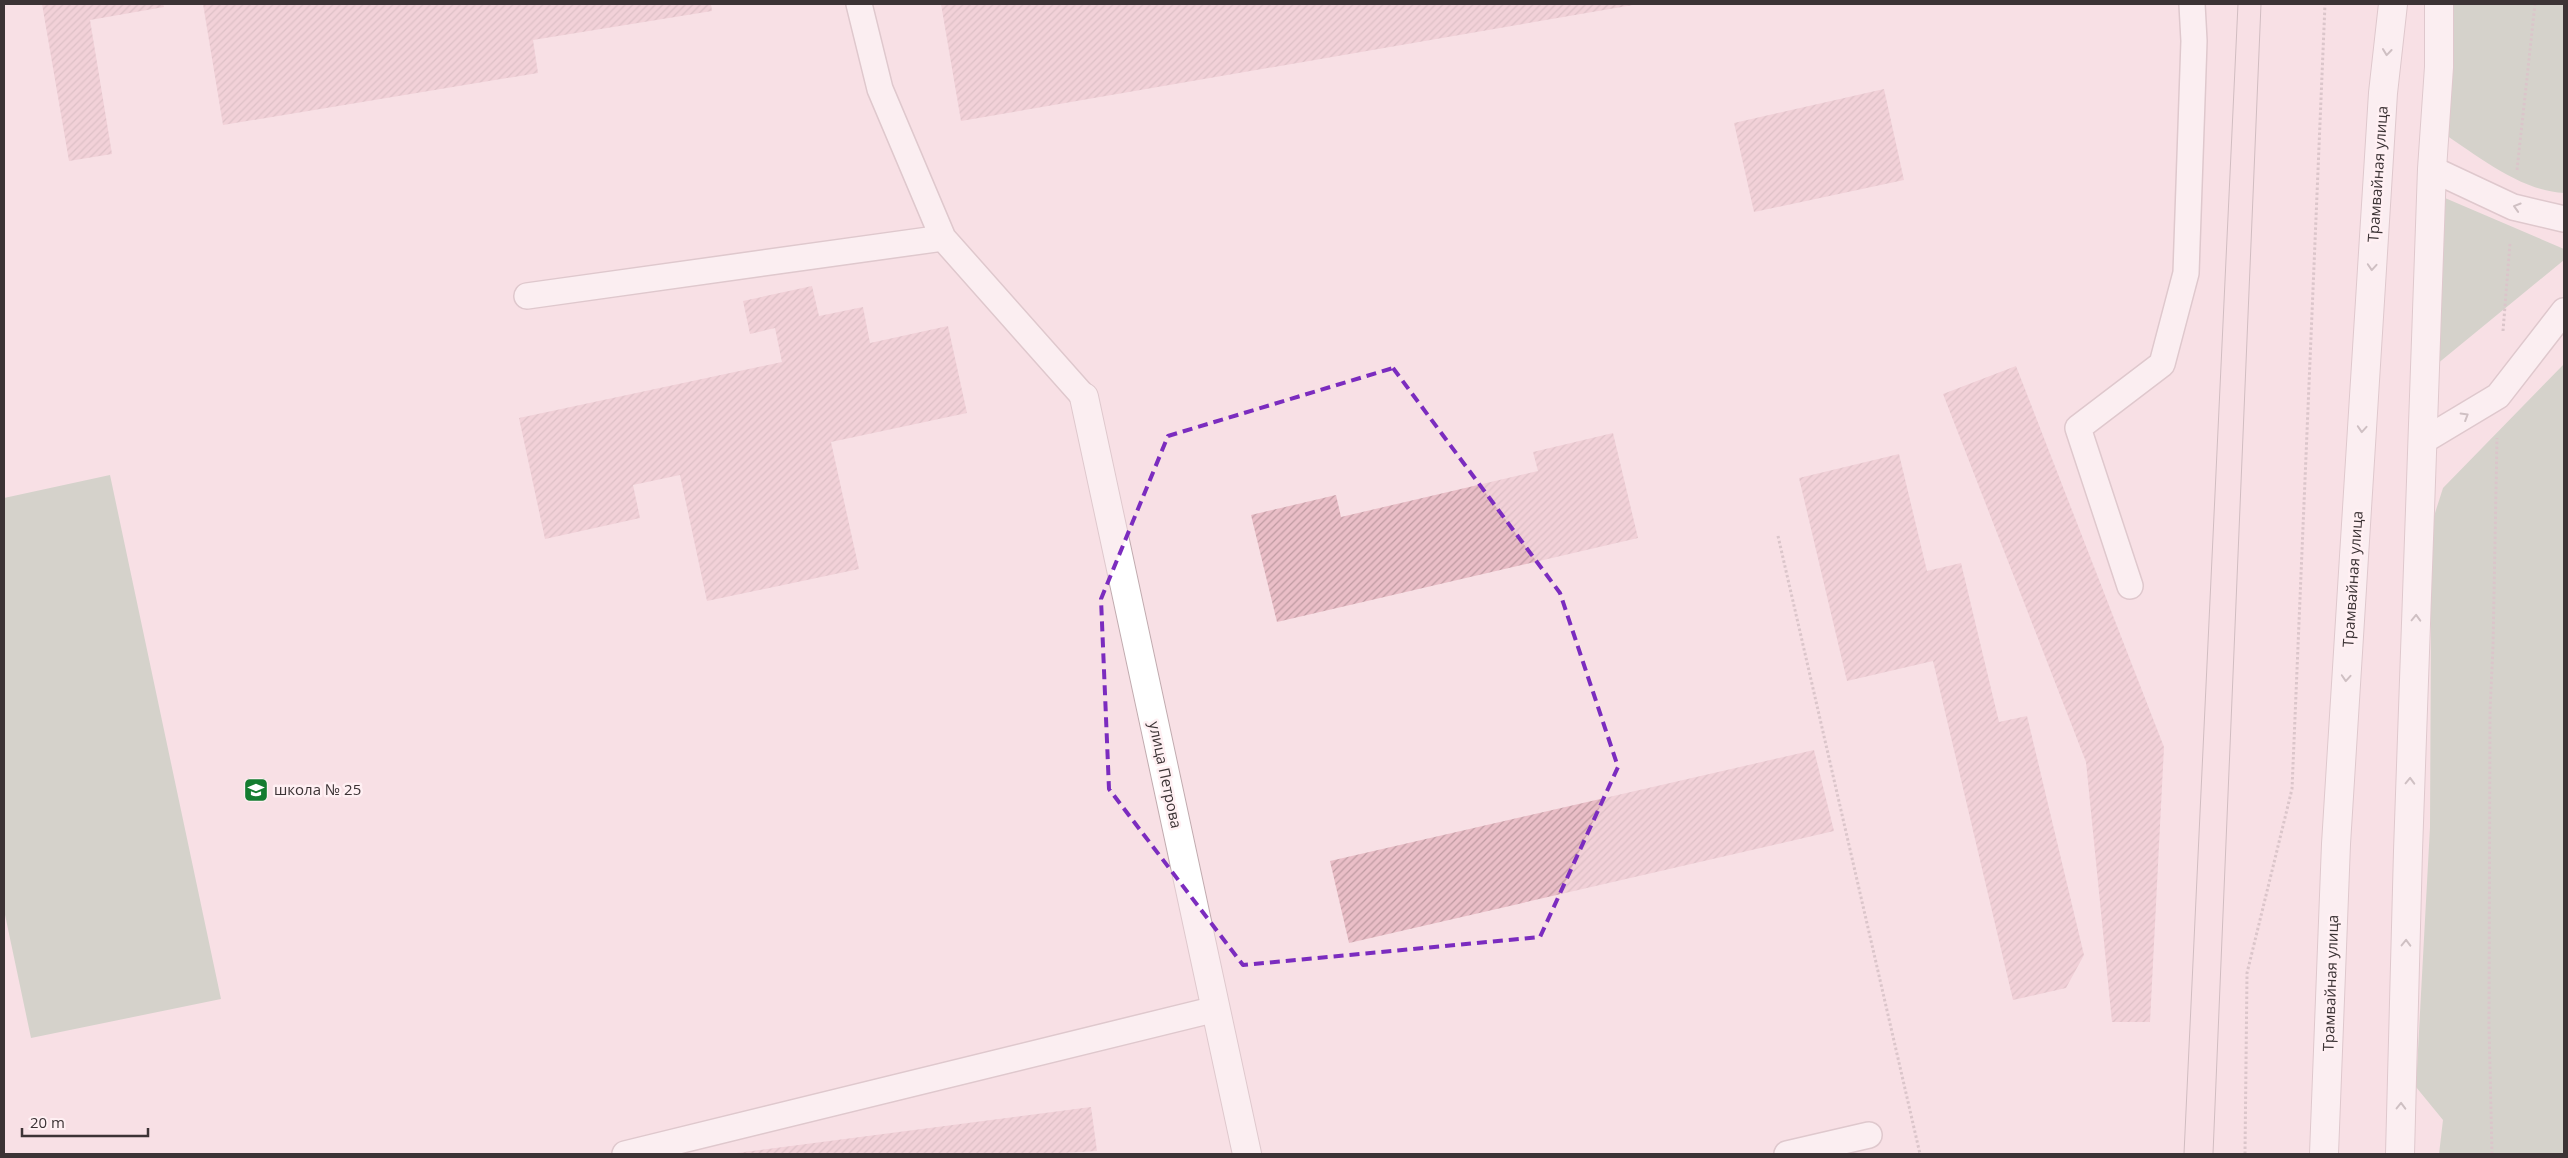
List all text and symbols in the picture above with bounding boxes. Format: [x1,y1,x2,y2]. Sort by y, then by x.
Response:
one-way arrow [2382,48,2393,56]
street label: Трамвайная улица [2362,105,2392,243]
one-way arrow [2513,203,2522,213]
one-way arrow [2367,263,2378,271]
one-way arrow [2459,412,2468,422]
one-way arrow [2357,425,2368,433]
street label: Трамвайная улица [2337,510,2367,648]
one-way arrow [2411,614,2422,622]
one-way arrow [2341,675,2352,683]
street label: улица Петрова [1145,719,1187,830]
one-way arrow [2405,776,2416,784]
school or university icon: школа № 25 [243,777,269,803]
place label: школа № 25 [274,779,361,799]
street label: Трамвайная улица [2318,914,2342,1052]
one-way arrow [2400,939,2411,947]
one-way arrow [2396,1101,2407,1109]
scale bar [22,1106,149,1138]
text: 20 m [30,1112,65,1132]

